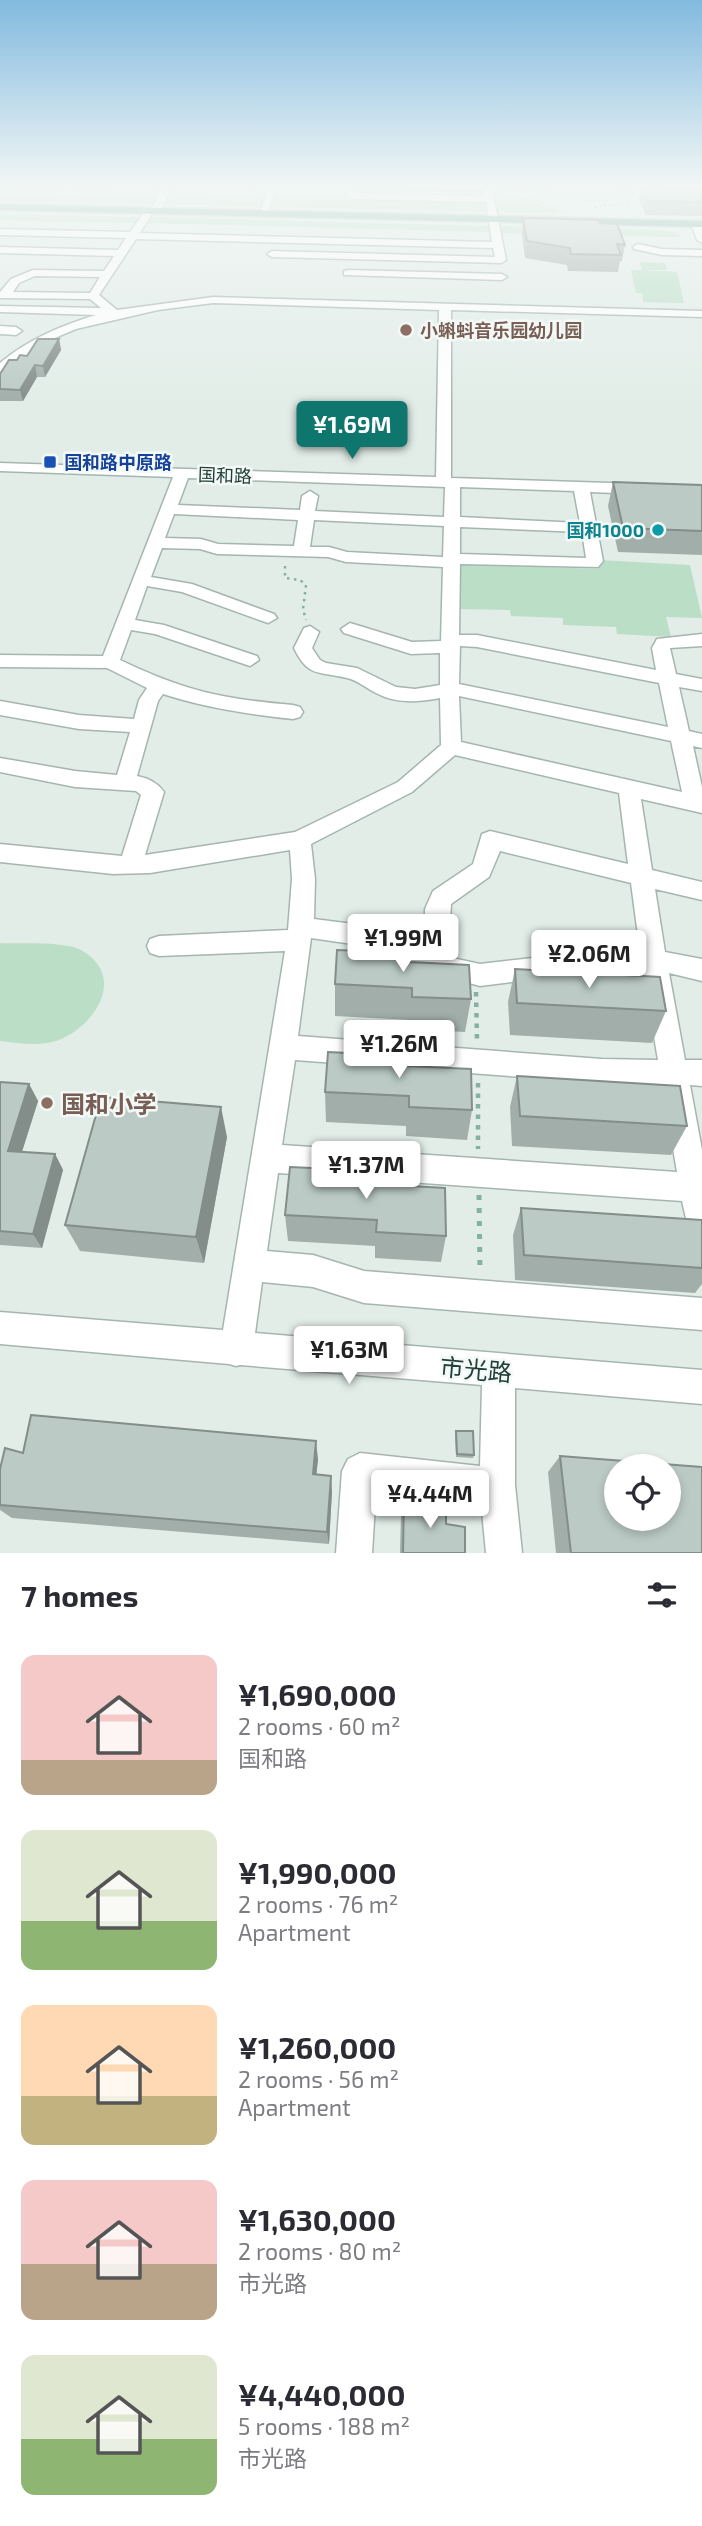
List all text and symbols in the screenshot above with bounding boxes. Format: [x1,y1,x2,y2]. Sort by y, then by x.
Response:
place label: 小蝌蚪音乐园幼儿园 [420,319,582,341]
marker: 小蝌蚪音乐园幼儿园 [398,322,414,338]
pin: ¥1.69M [295,402,409,461]
text: ¥1.69M [312,410,392,438]
place label: 国和路中原路 [64,451,172,473]
marker: 国和路中原路 [42,454,58,470]
street label: 国和路 [198,463,252,487]
place label: 国和1000 [566,519,644,541]
marker: 国和1000 [650,522,666,538]
pin: ¥1.99M [346,914,460,974]
text: ¥1.99M [363,923,443,951]
pin: ¥2.06M [532,930,646,990]
text: ¥2.06M [547,939,631,967]
pin: ¥1.26M [342,1020,456,1080]
text: ¥1.26M [360,1029,438,1057]
place label: 国和小学 [61,1089,157,1118]
marker: 国和小学 [39,1095,55,1111]
pin: ¥1.37M [309,1142,423,1201]
text: ¥1.37M [327,1150,405,1178]
pin: ¥1.63M [292,1326,406,1386]
text: ¥1.63M [310,1335,388,1363]
street label: 市光路 [439,1351,513,1387]
map controls [604,1454,681,1531]
button: locate [604,1454,681,1531]
pin: ¥4.44M [373,1470,487,1530]
text: ¥4.44M [387,1479,473,1507]
icon: filters [643,1576,681,1614]
text: 7 homes [21,1577,138,1613]
text: ¥1,690,000 [238,1676,397,1712]
icon: home [77,1683,161,1767]
text: 2 rooms · 60 m² [238,1712,400,1740]
text: 国和路 [238,1744,307,1772]
text: ¥1,990,000 [238,1854,397,1890]
icon: home [77,1858,161,1942]
text: 2 rooms · 76 m² [238,1890,398,1918]
text: Apartment [238,1918,351,1946]
text: ¥1,260,000 [238,2029,396,2065]
icon: home [77,2033,161,2117]
text: 2 rooms · 56 m² [238,2065,399,2093]
text: Apartment [238,2093,351,2121]
text: ¥1,630,000 [238,2201,396,2237]
icon: home [77,2208,161,2292]
text: 2 rooms · 80 m² [238,2237,401,2265]
text: 市光路 [238,2269,307,2297]
text: ¥4,440,000 [238,2376,405,2412]
icon: home [77,2383,161,2467]
text: 5 rooms · 188 m² [238,2412,410,2440]
text: 市光路 [238,2444,307,2472]

